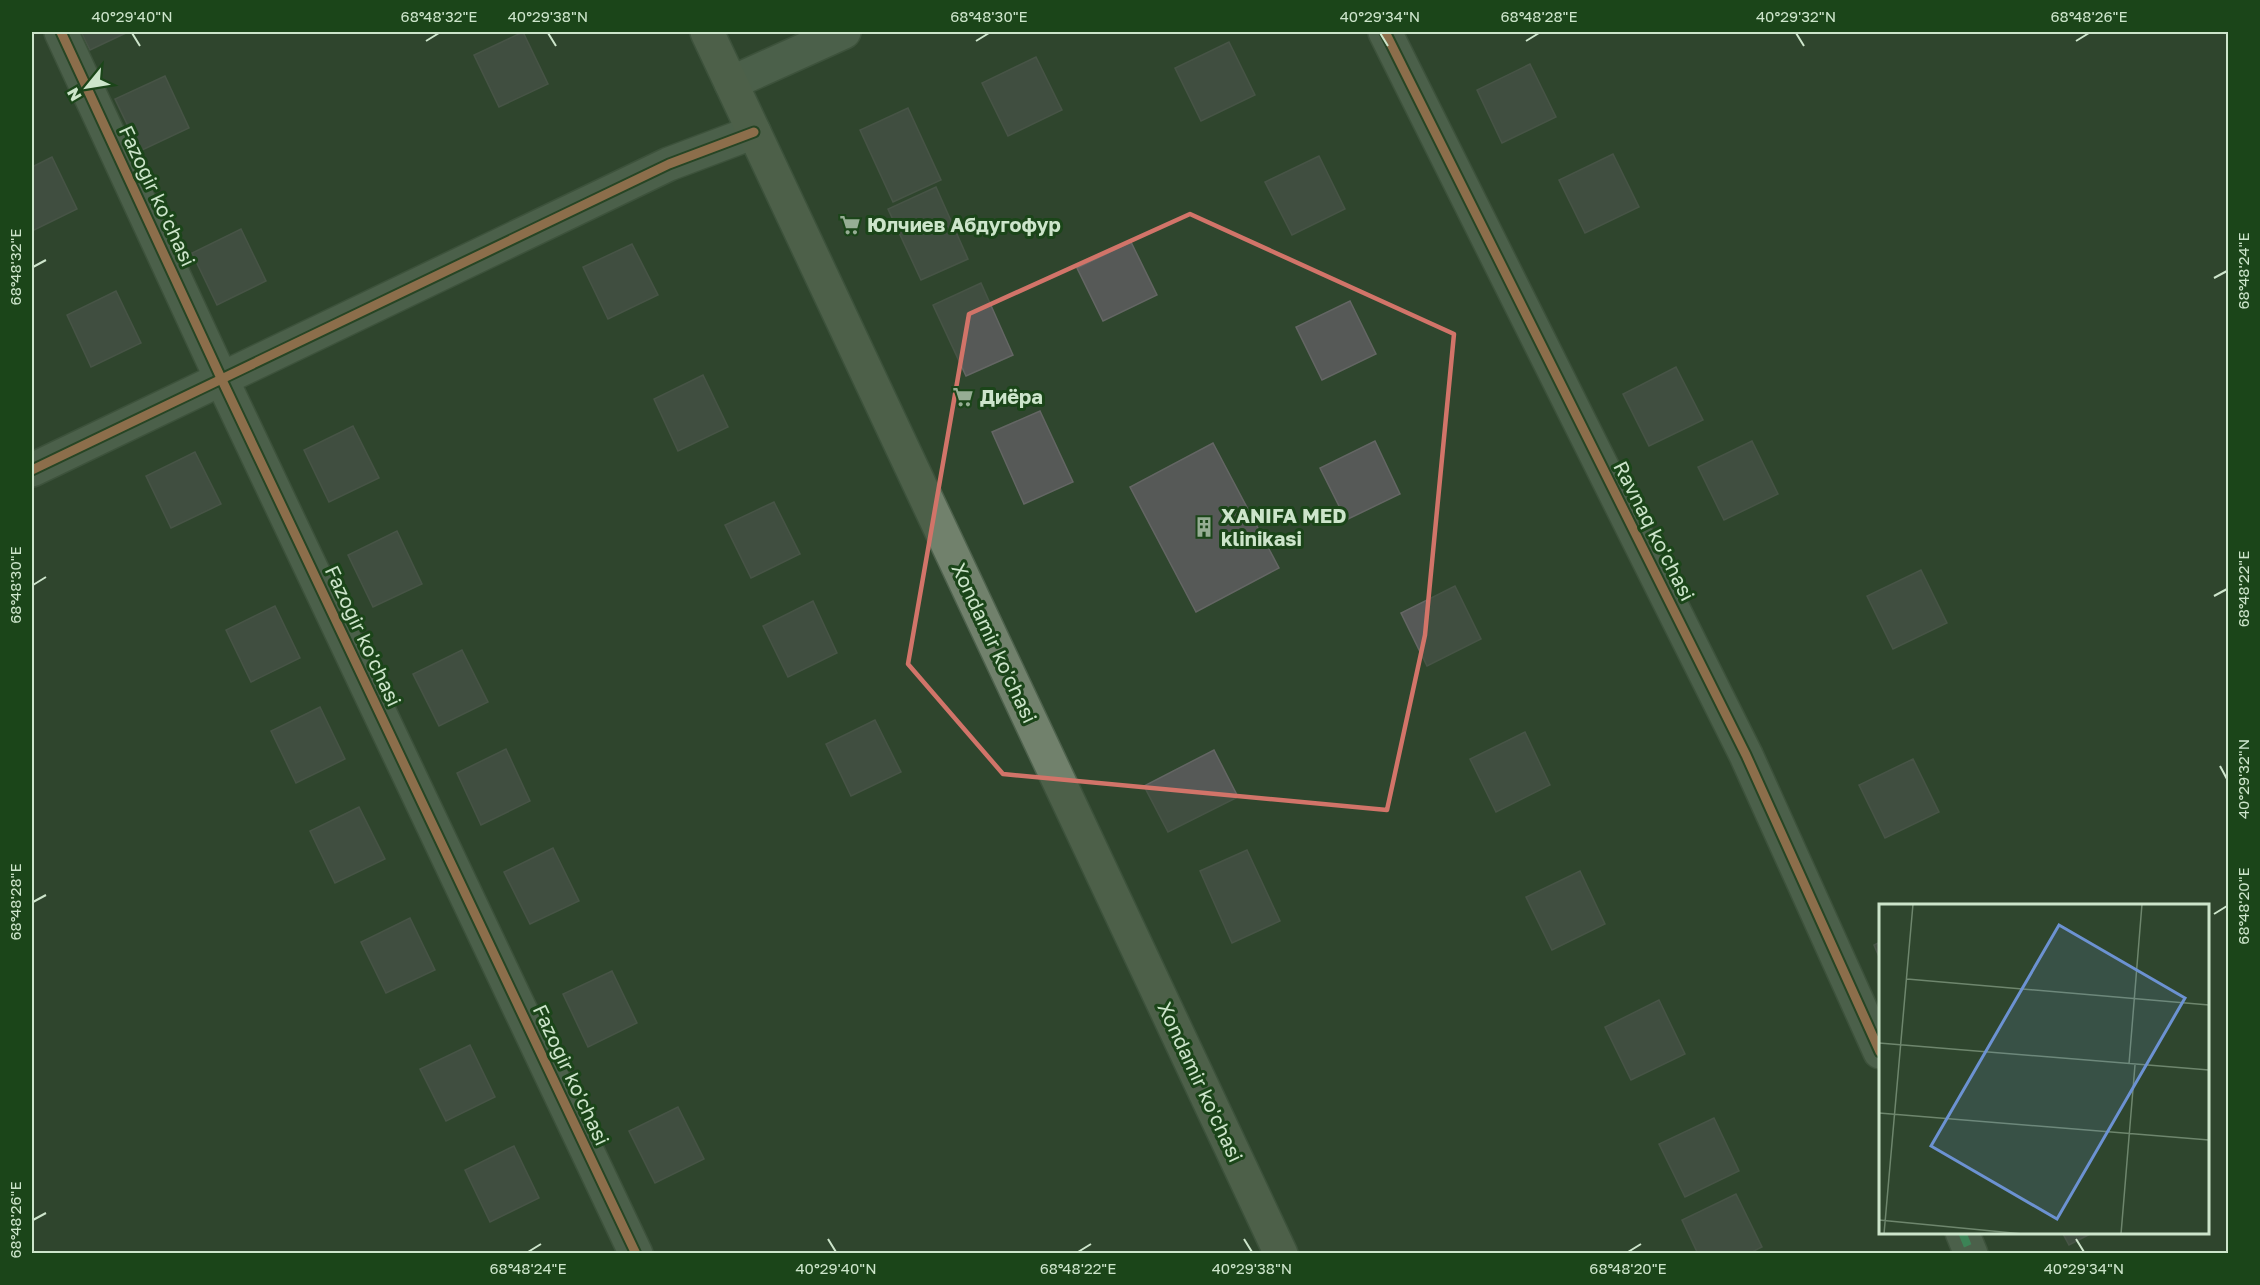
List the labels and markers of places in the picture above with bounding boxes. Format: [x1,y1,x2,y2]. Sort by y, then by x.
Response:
place label: Юлчиев Абдугофур [867,212,1061,236]
supermarket icon: Юлчиев Абдугофур [838,213,862,237]
place label: Диёра [980,384,1043,408]
supermarket icon: Диёра [951,385,975,409]
place label: XANIFA MED klinikasi [1221,503,1347,550]
building icon: XANIFA MED klinikasi [1192,515,1216,539]

